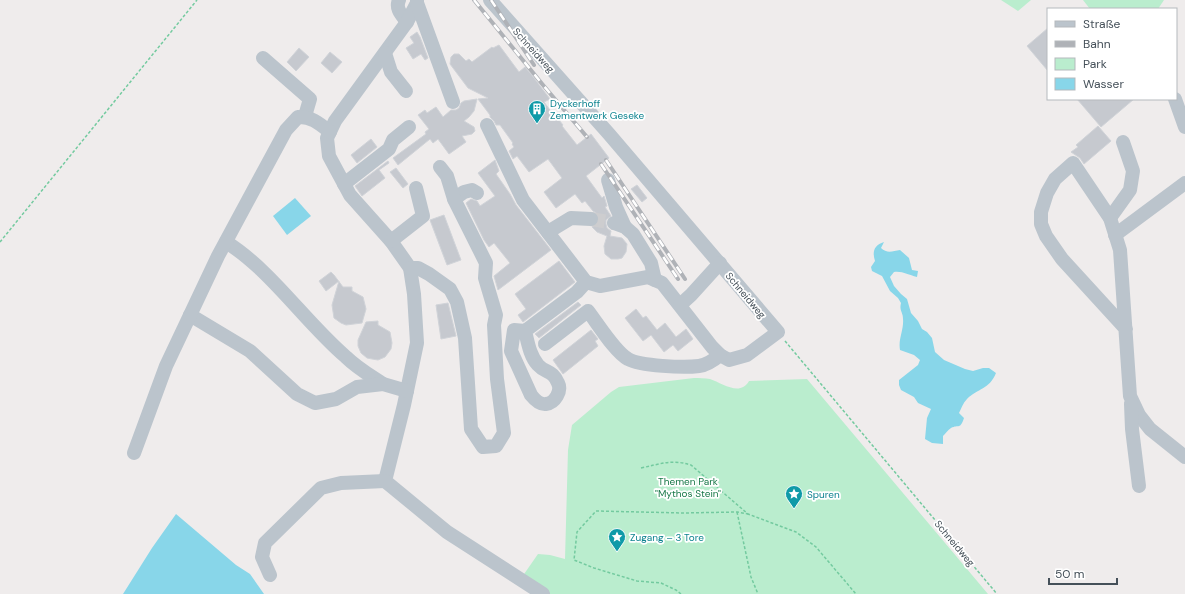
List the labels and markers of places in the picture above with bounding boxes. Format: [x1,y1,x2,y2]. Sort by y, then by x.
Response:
place label: Dyckerhoff Zementwerk Geseke [550,97,644,122]
building icon: Dyckerhoff Zementwerk Geseke [527,99,547,124]
place icon: Spuren [784,484,804,509]
place label: Spuren [807,488,840,501]
place icon: Zugang – 3 Tore [607,527,627,552]
place label: Zugang – 3 Tore [630,531,704,544]

